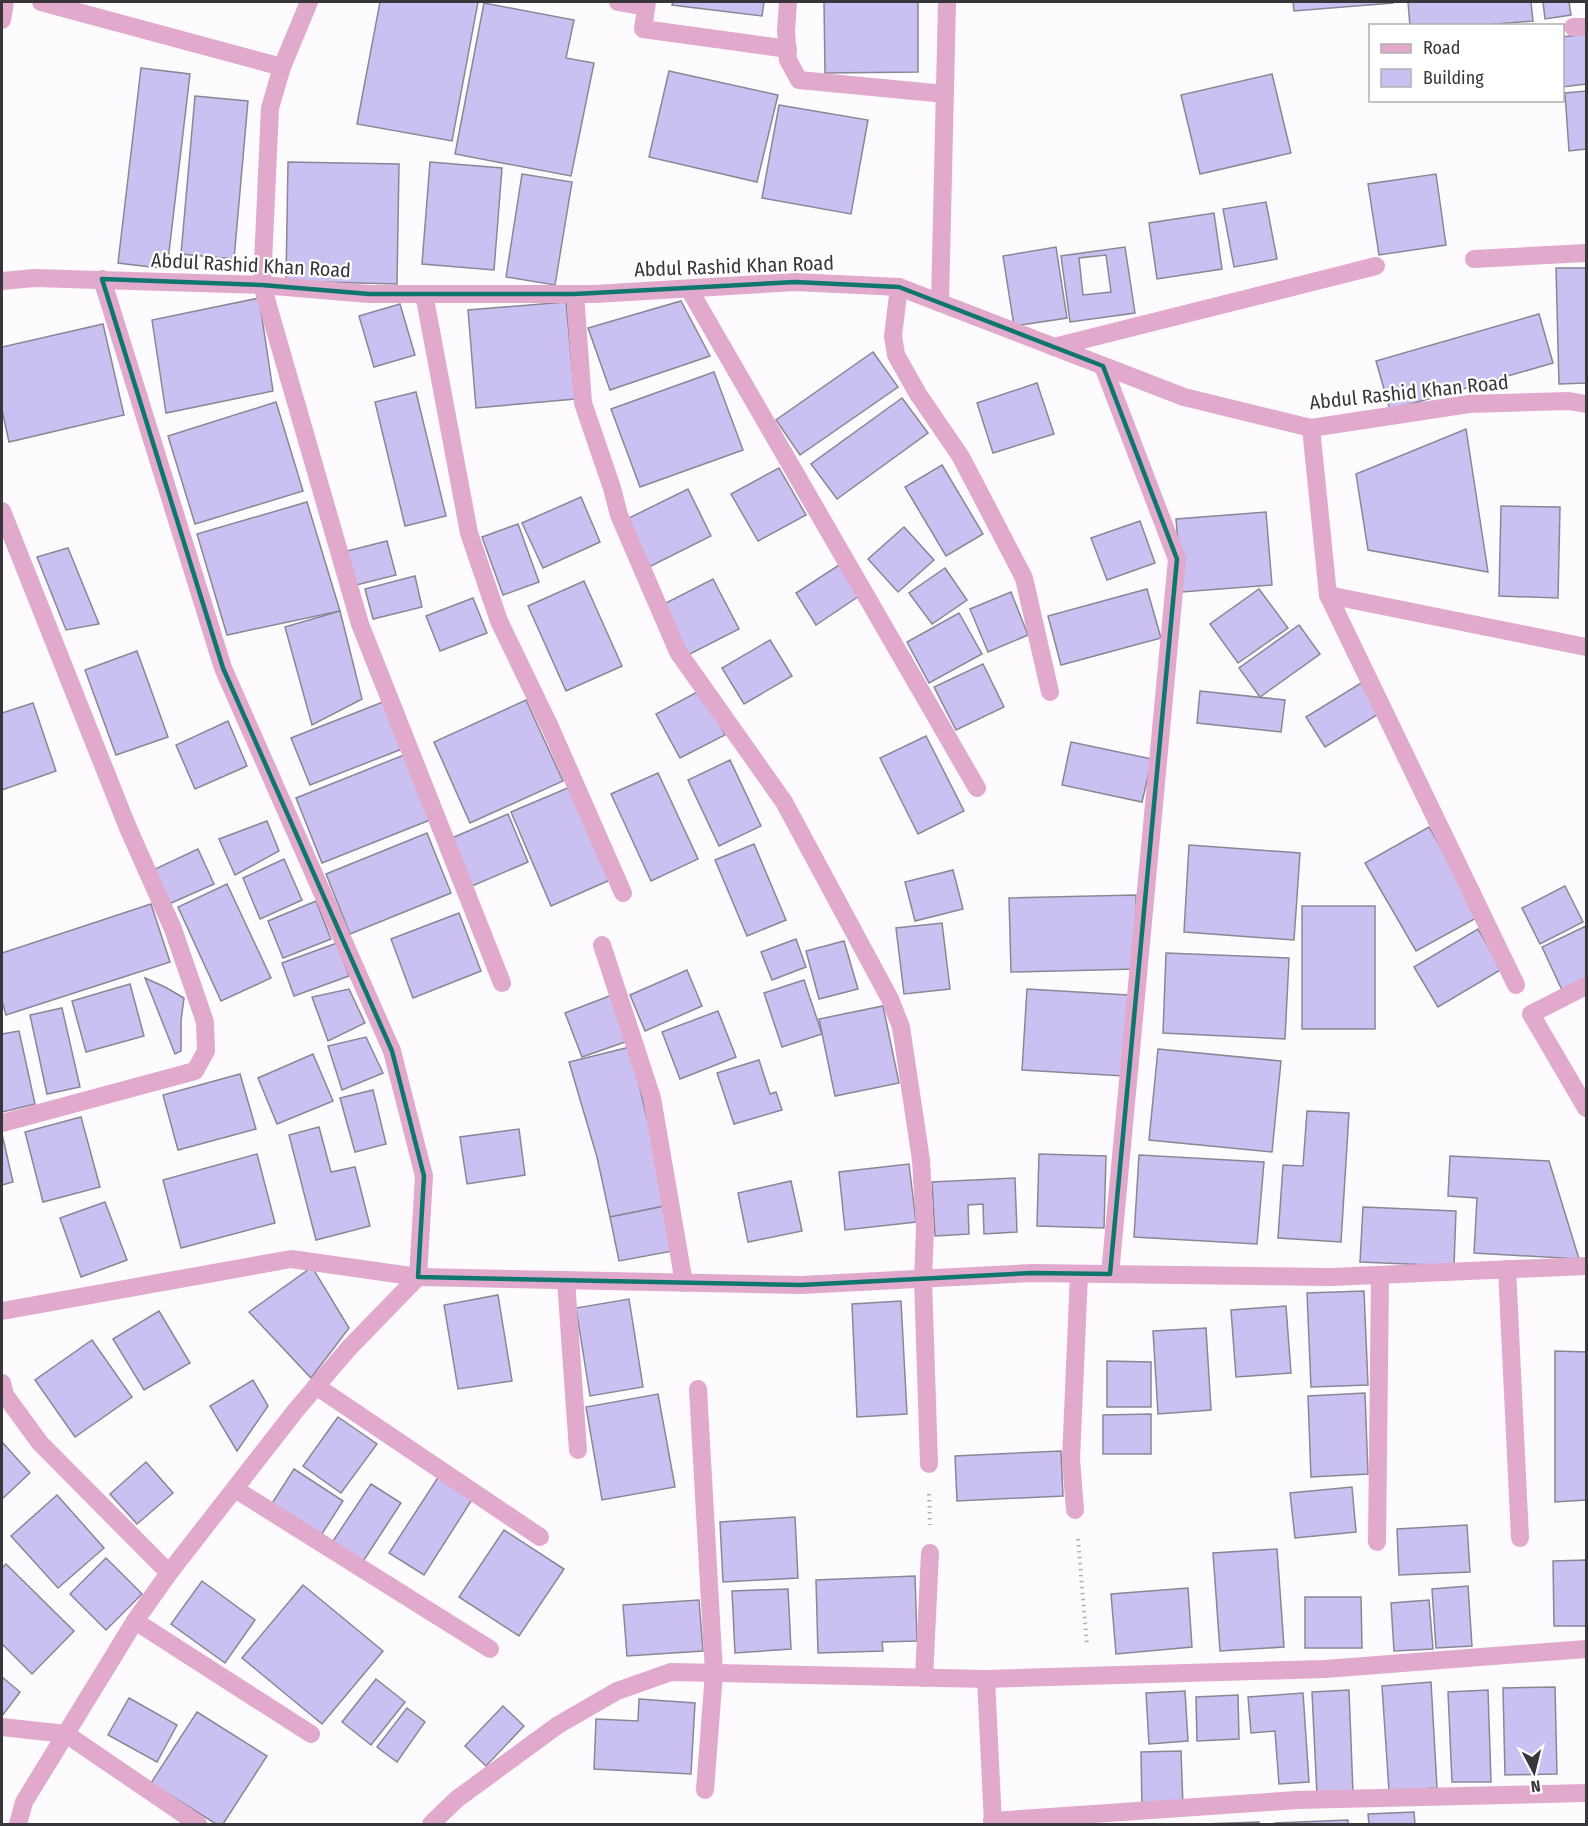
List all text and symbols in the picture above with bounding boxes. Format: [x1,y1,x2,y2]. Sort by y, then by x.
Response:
legend [1369,24,1564,102]
text: Road [1423,37,1460,59]
text: Building [1423,67,1484,89]
street label: Abdul Rashid Khan Road [151,248,351,282]
street label: Abdul Rashid Khan Road [634,251,834,281]
street label: Abdul Rashid Khan Road [1308,370,1510,414]
north arrow [1504,1742,1564,1802]
text: N [1530,1776,1542,1796]

